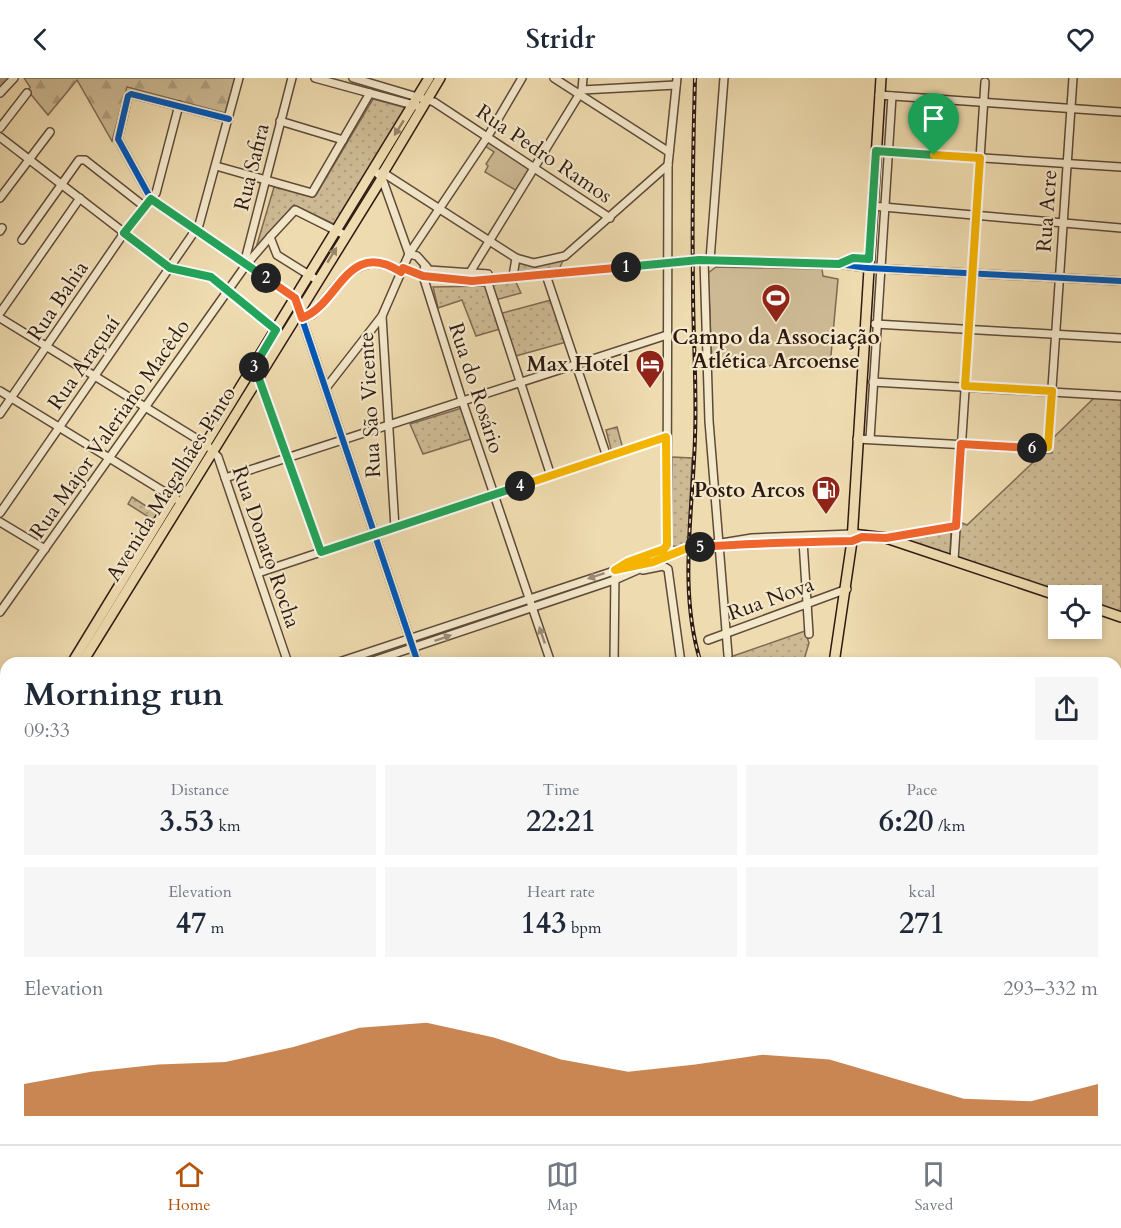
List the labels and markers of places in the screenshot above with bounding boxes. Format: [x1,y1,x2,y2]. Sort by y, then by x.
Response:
pin [908,93,959,155]
pin: 1 [611,252,641,282]
pin: 2 [251,263,281,293]
sports icon: Campo da Associação Atlética Arcoense [760,282,792,324]
place label: Campo da Associação Atlética Arcoense [672,323,880,376]
hotel icon: Max Hotel [634,348,666,390]
place label: Max Hotel [526,350,629,379]
pin: 3 [239,352,269,382]
pin: 6 [1017,433,1047,463]
pin: 4 [505,471,535,501]
fuel station icon: Posto Arcos [810,474,842,516]
place label: Posto Arcos [694,476,805,505]
pin: 5 [685,532,715,562]

